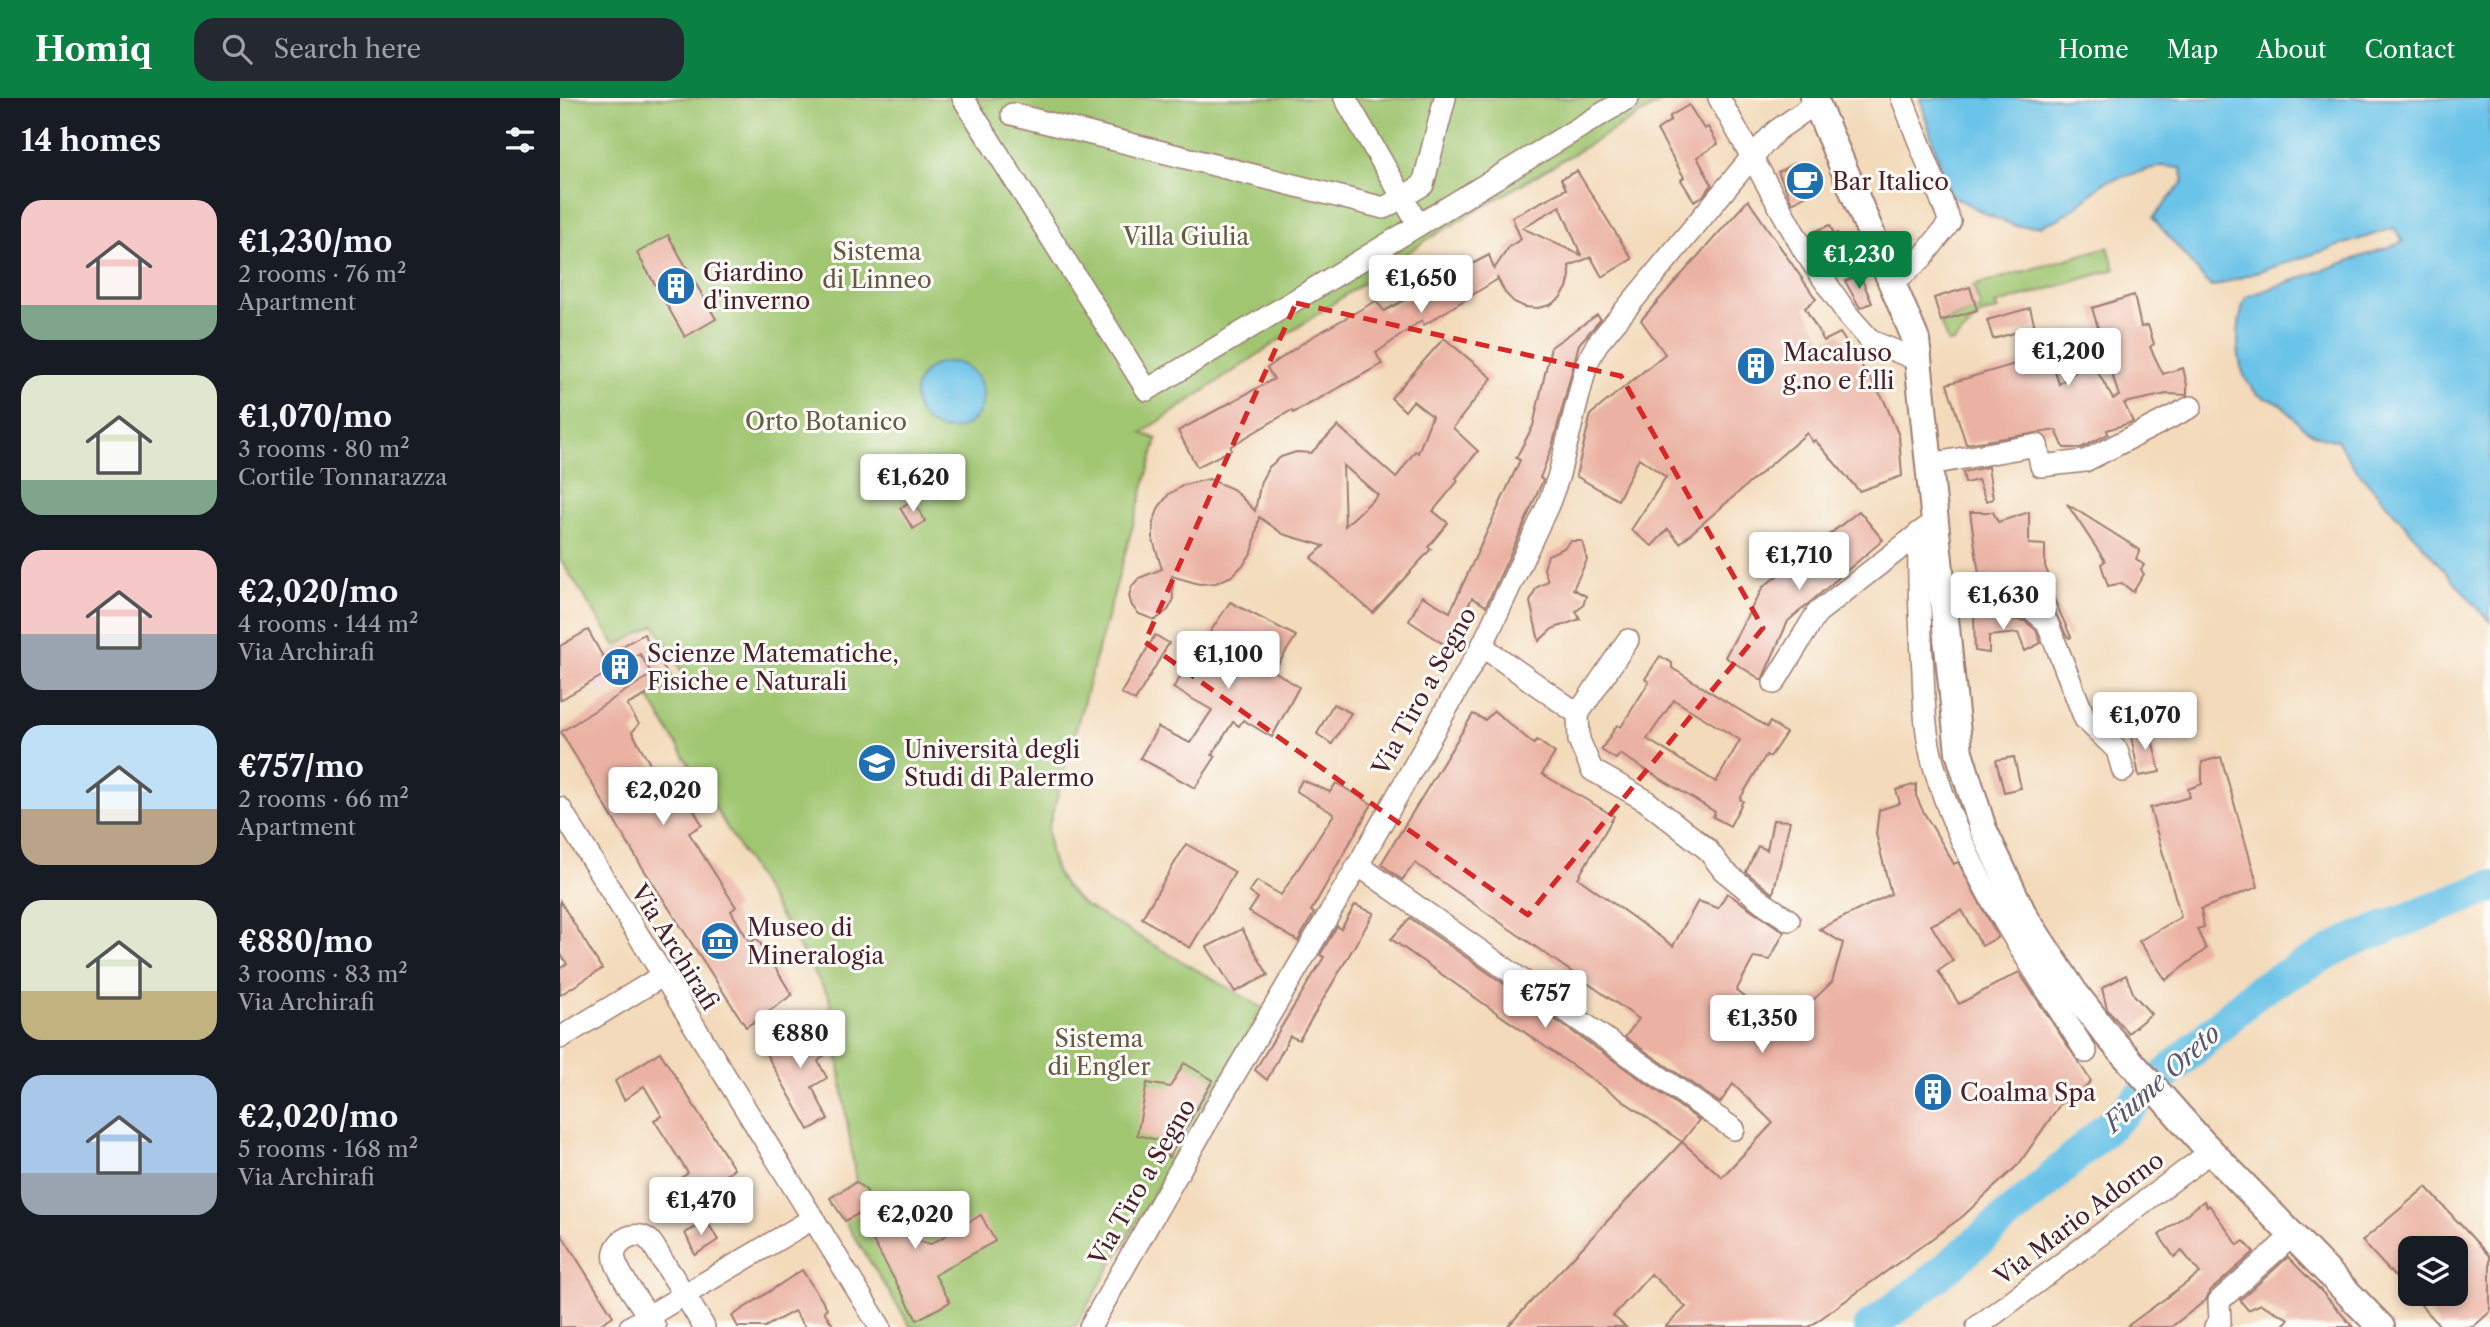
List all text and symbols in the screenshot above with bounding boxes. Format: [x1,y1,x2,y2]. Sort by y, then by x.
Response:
search box [194,18,684,81]
text: Homiq [35,29,152,70]
icon: search [218,30,256,68]
text: Search here [274,33,421,65]
text: Home [2058,35,2129,64]
text: Map [2167,35,2218,64]
text: About [2256,35,2327,64]
text: Contact [2365,35,2455,64]
icon: filters [501,121,539,159]
text: 14 homes [21,122,161,159]
cafe icon: Bar Italico [1784,160,1826,202]
place label: Bar Italico [1832,167,1949,196]
park label: Villa Giulia [1122,222,1249,251]
text: €1,230/mo [238,223,392,260]
icon: home [77,228,161,312]
pin: €1,230 [1802,232,1916,291]
park label: Sistema di Linneo [822,237,932,294]
text: €1,230 [1823,240,1895,268]
pin: €1,650 [1364,256,1478,315]
place label: Giardino d'inverno [703,258,810,315]
text: 2 rooms · 76 m² [238,260,406,288]
text: €1,650 [1385,264,1457,292]
building icon: Giardino d'inverno [655,265,697,307]
text: Apartment [238,288,356,316]
pin: €1,200 [2011,328,2125,388]
text: €1,200 [2031,337,2105,365]
place label: Macaluso g.no e f.lli [1783,338,1894,395]
building icon: Macaluso g.no e f.lli [1735,345,1777,387]
text: €1,070/mo [238,398,392,435]
icon: home [77,403,161,487]
park label: Orto Botanico [745,407,907,436]
text: 3 rooms · 80 m² [238,435,410,463]
pin: €1,620 [856,454,970,514]
text: Cortile Tonnarazza [238,463,447,491]
text: €1,620 [876,463,950,491]
pin: €1,710 [1742,532,1856,592]
text: €1,710 [1765,541,1833,569]
text: €2,020/mo [238,573,398,610]
pin: €1,630 [1946,573,2060,632]
icon: home [77,578,161,662]
text: €1,630 [1967,581,2039,609]
street label: Via Tiro a Segno [1365,602,1482,781]
text: 4 rooms · 144 m² [238,610,418,638]
pin: €1,100 [1171,632,1285,691]
text: Via Archirafi [238,638,375,666]
place label: Scienze Matematiche, Fisiche e Naturali [647,639,899,696]
text: €1,100 [1193,640,1263,668]
building icon: Scienze Matematiche, Fisiche e Naturali [599,646,641,688]
pin: €1,070 [2088,692,2202,752]
text: €1,070 [2109,701,2181,729]
place label: Università degli Studi di Palermo [904,735,1094,792]
school or university icon: Università degli Studi di Palermo [856,742,898,784]
text: €757/mo [238,748,364,785]
icon: home [77,753,161,837]
pin: €2,020 [606,768,720,827]
text: €2,020 [624,776,702,804]
text: 2 rooms · 66 m² [238,785,409,813]
text: Apartment [238,813,356,841]
street label: Via Archirafi [624,878,725,1015]
place label: Museo di Mineralogia [747,913,884,970]
museum icon: Museo di Mineralogia [699,920,741,962]
text: €880/mo [238,923,373,960]
icon: home [77,928,161,1012]
text: 3 rooms · 83 m² [238,960,408,988]
pin: €757 [1504,970,1586,1030]
text: €757 [1519,979,1571,1007]
text: Via Archirafi [238,988,375,1016]
pin: €1,350 [1705,996,1819,1055]
text: €1,350 [1726,1004,1798,1032]
pin: €880 [759,1010,841,1070]
water label: Fiume Oreto [2096,1017,2227,1140]
text: €880 [771,1019,829,1047]
park label: Sistema di Engler [1047,1024,1151,1081]
building icon: Coalma Spa [1912,1071,1954,1113]
place label: Coalma Spa [1960,1078,2096,1107]
street label: Via Tiro a Segno [1082,1094,1201,1271]
text: €2,020/mo [238,1098,398,1135]
icon: home [77,1103,161,1187]
text: 5 rooms · 168 m² [238,1135,418,1163]
street label: Via Mario Adorno [1988,1145,2169,1292]
text: Via Archirafi [238,1163,375,1191]
pin: €1,470 [644,1178,758,1237]
text: €1,470 [665,1186,737,1214]
pin: €2,020 [858,1192,972,1251]
text: €2,020 [876,1200,954,1228]
map controls [2398,1236,2468,1306]
button: layers [2398,1236,2468,1306]

